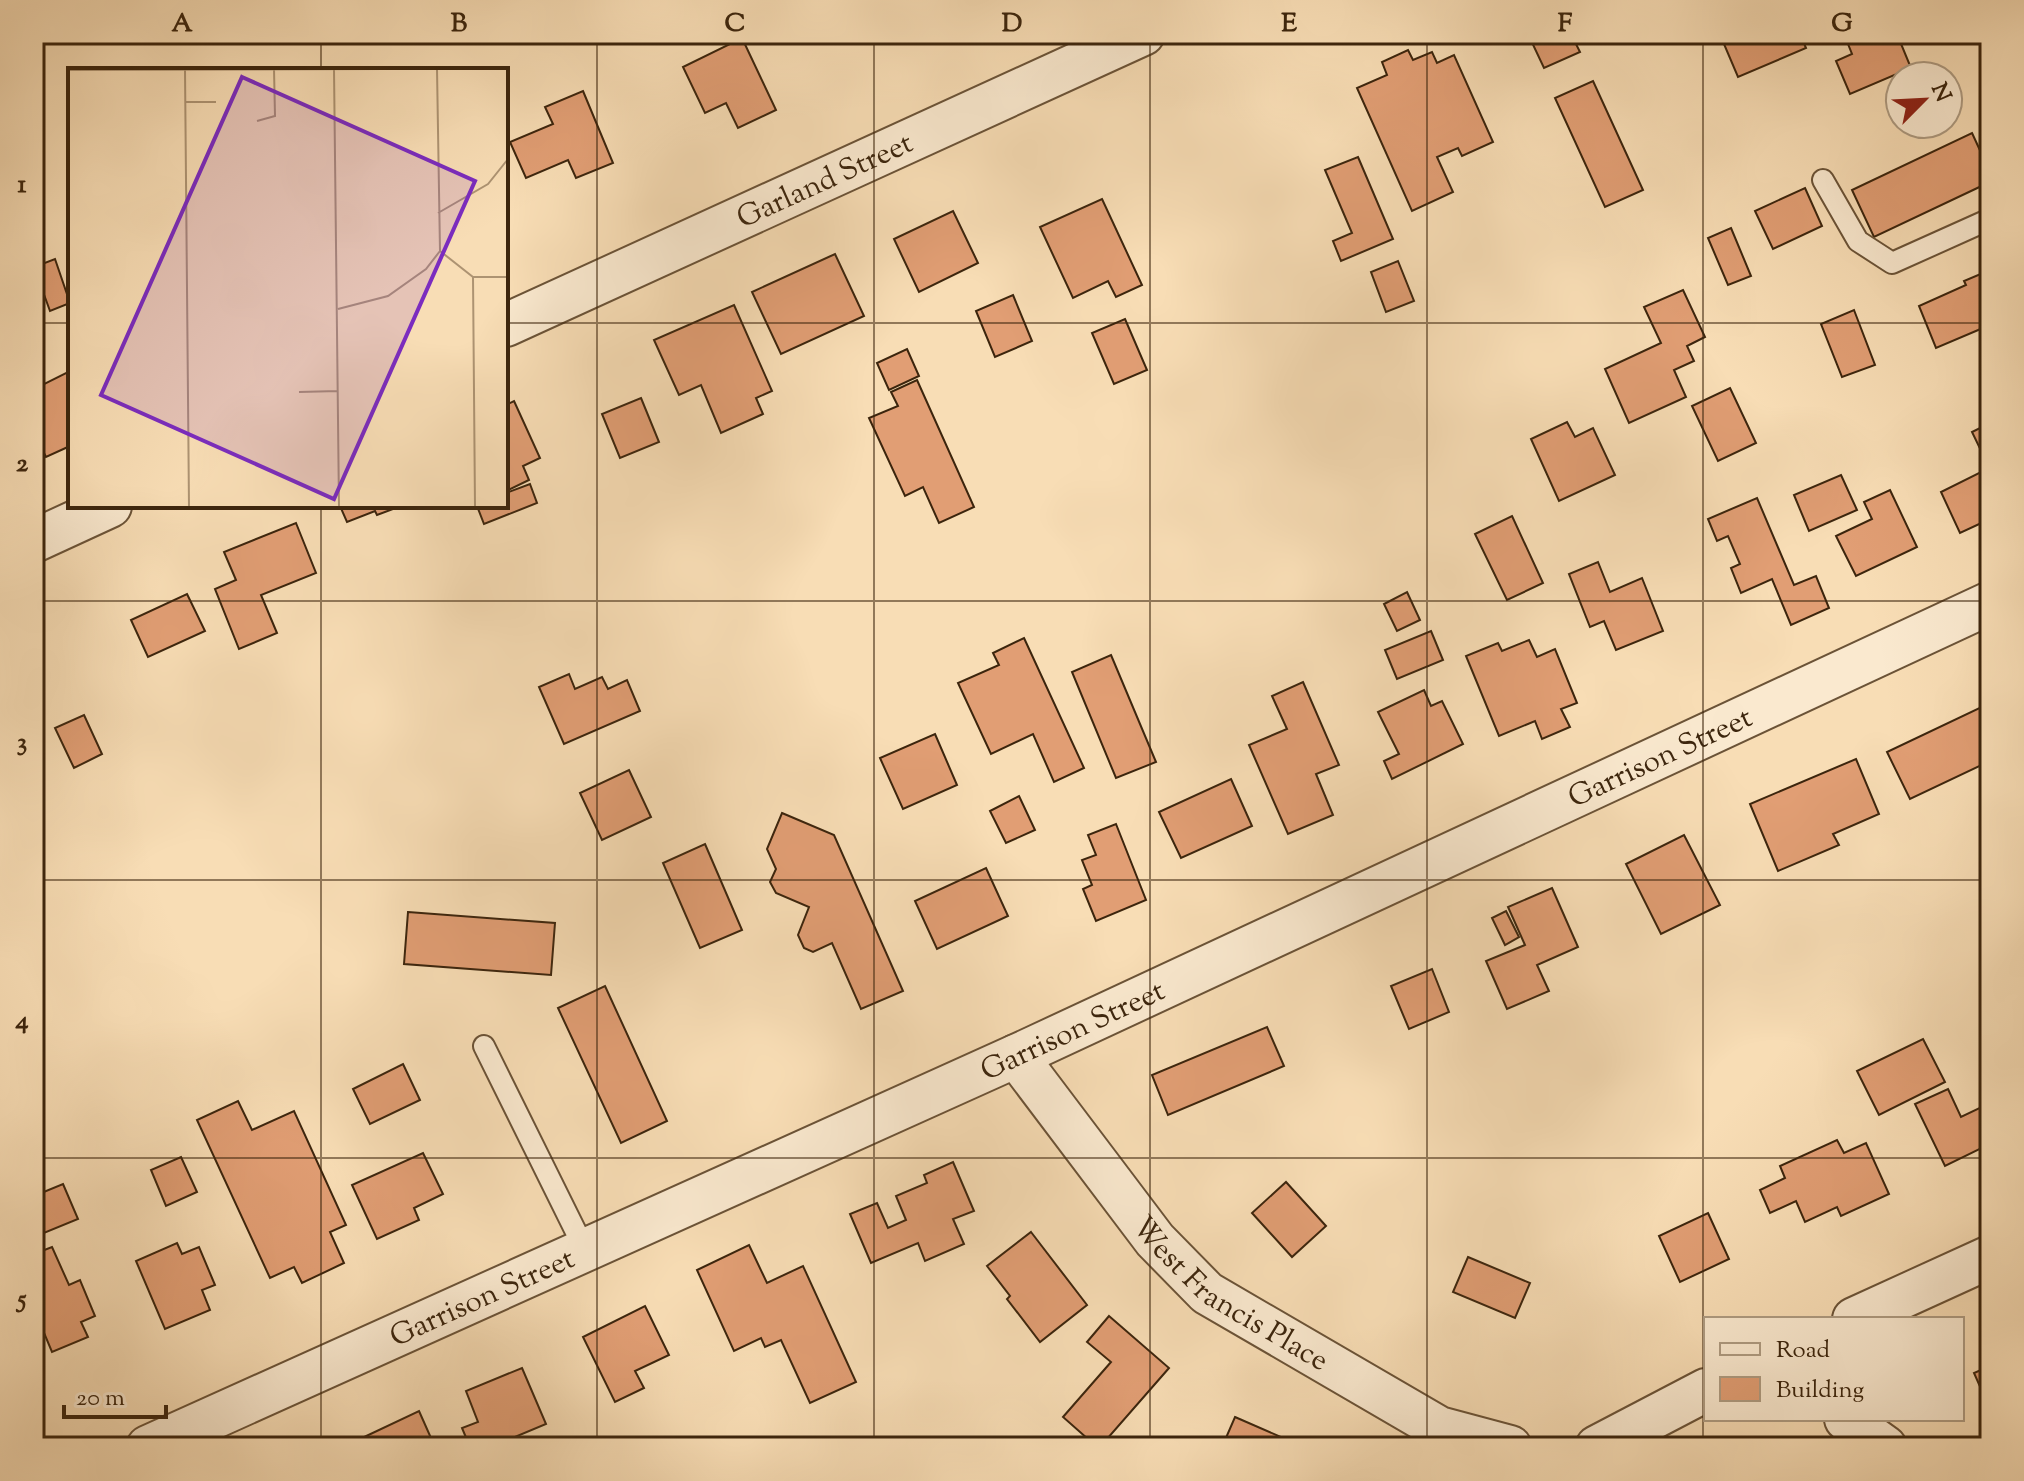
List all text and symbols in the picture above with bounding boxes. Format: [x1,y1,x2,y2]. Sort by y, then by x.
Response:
text: A [171,6,193,43]
text: B [451,6,468,43]
text: C [725,6,745,43]
text: D [1002,6,1022,43]
text: E [1281,6,1297,43]
text: F [1558,6,1573,43]
text: G [1831,6,1853,43]
north arrow [1884,60,1964,140]
inset map [68,68,508,508]
text: N [1921,79,1958,108]
street label: Garland Street [730,123,921,241]
text: 1 [18,167,27,204]
text: 2 [16,446,29,483]
street label: Garrison Street [1562,697,1760,820]
text: 3 [17,725,27,762]
street label: Garrison Street [974,971,1172,1093]
text: 4 [14,1003,29,1040]
street label: West Francis Place [1120,1208,1336,1383]
street label: Garrison Street [383,1239,582,1359]
text: 5 [16,1282,27,1319]
legend [1704,1317,1964,1421]
text: Road [1776,1334,1830,1368]
scale bar [64,1369,166,1419]
text: Building [1776,1374,1865,1408]
text: 20 m [76,1382,125,1416]

